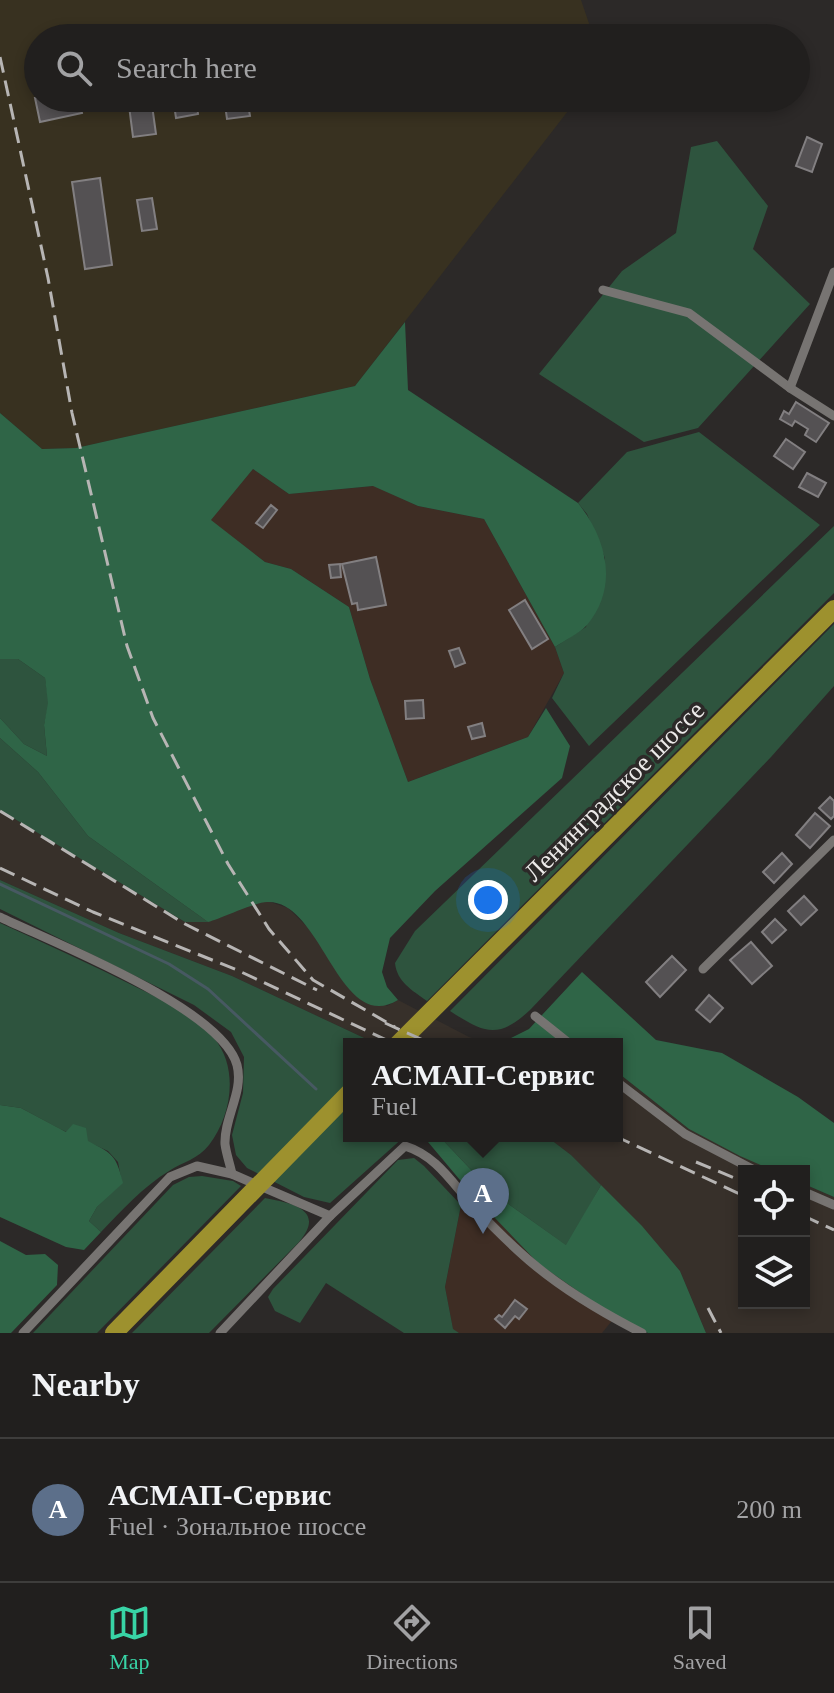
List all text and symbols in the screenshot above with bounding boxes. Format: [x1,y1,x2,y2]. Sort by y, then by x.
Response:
search box [24,24,810,112]
icon: search [52,46,96,90]
text: Search here [116,51,257,84]
street label: Ленинградское шоссе [519,696,710,887]
your location [468,880,508,920]
popup [343,1038,623,1142]
text: АСМАП-Сервис [371,1058,595,1091]
text: Fuel [371,1092,418,1121]
map controls [738,1165,810,1309]
button: locate [738,1165,810,1237]
pin: A [457,1168,509,1234]
button: layers [738,1237,810,1309]
text: Nearby [32,1366,140,1403]
text: АСМАП-Сервис [108,1478,331,1511]
text: A [49,1495,67,1524]
text: 200 m [736,1495,802,1524]
text: Fuel · Зональное шоссе [108,1512,366,1541]
tab: Map [107,1601,151,1675]
tab: Directions [366,1601,458,1675]
tab: Saved [673,1601,727,1675]

